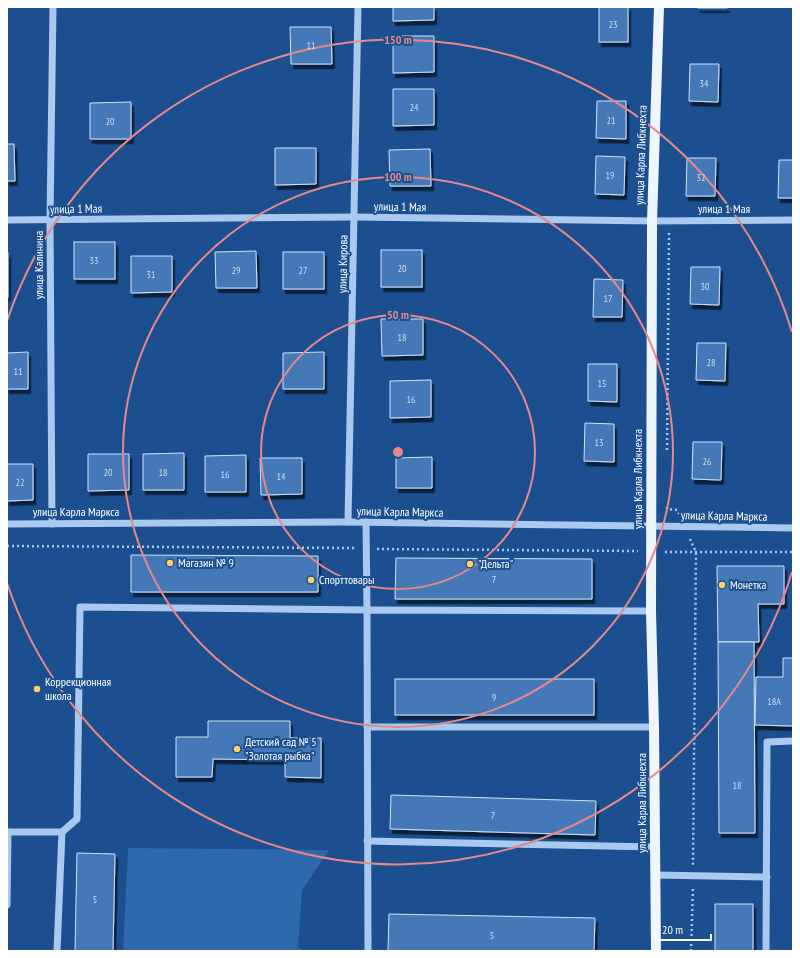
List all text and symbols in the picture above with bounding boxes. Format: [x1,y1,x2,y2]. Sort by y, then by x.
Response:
house number: 23 [609,18,618,31]
text: 150 m [384,32,412,47]
house number: 11 [307,39,316,52]
house number: 34 [700,77,709,90]
house number: 24 [410,101,419,114]
street label: улица Карла Либкнехта [631,105,650,205]
house number: 21 [607,114,616,127]
house number: 20 [106,115,115,128]
text: 100 m [384,169,412,184]
house number: 19 [606,169,615,182]
house number: 32 [697,171,706,184]
street label: улица 1 Мая [374,199,427,214]
street label: улица 1 Мая [50,201,103,216]
street label: улица 1 Мая [698,201,750,216]
street label: улица Калинина [31,231,46,299]
street label: улица Кирова [334,234,351,293]
house number: 33 [90,254,99,267]
house number: 20 [398,262,407,275]
house number: 29 [232,264,241,277]
house number: 27 [299,264,308,277]
house number: 31 [147,268,156,281]
house number: 30 [701,280,710,293]
house number: 17 [604,292,613,305]
text: 50 m [387,307,409,322]
house number: 18 [398,331,407,344]
house number: 28 [707,356,716,369]
house number: 11 [14,365,23,378]
house number: 15 [598,377,607,390]
house number: 16 [407,393,416,406]
street label: улица Карла Либкнехта [630,429,645,529]
house number: 13 [595,436,604,449]
centre of rings [391,445,405,459]
house number: 26 [703,455,712,468]
house number: 20 [104,466,113,479]
house number: 18 [159,466,168,479]
house number: 16 [221,468,230,481]
house number: 14 [277,470,286,483]
house number: 22 [16,476,25,489]
street label: улица Карла Маркса [357,503,444,520]
street label: улица Карла Маркса [33,504,119,519]
street label: улица Карла Маркса [681,507,768,524]
place label: Магазин № 9 [178,555,234,570]
place label: "Дельта" [478,556,513,571]
marker: Магазин № 9 [165,558,175,568]
marker: "Дельта" [465,559,475,569]
place label: Спорттовары [319,572,374,587]
house number: 7 [492,573,496,586]
marker: Спорттовары [306,575,316,585]
place label: Монетка [730,577,766,592]
marker: Монетка [717,580,727,590]
place label: Коррекционная школа [45,674,112,703]
marker: Коррекционная школа [32,684,42,694]
house number: 9 [492,691,496,704]
house number: 18А [767,695,781,708]
place label: Детский сад № 5 "Золотая рыбка" [245,734,317,763]
marker: Детский сад № 5 "Золотая рыбка" [232,744,242,754]
street label: улица Карла Либкнехта [634,753,649,853]
house number: 18 [733,779,742,792]
house number: 7 [491,809,495,822]
house number: 5 [93,893,97,906]
scale bar [656,916,711,942]
text: 20 m [662,922,683,937]
house number: 5 [490,929,494,942]

